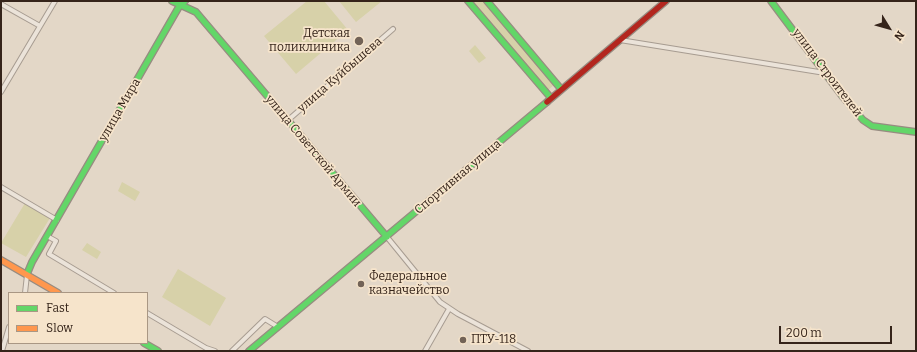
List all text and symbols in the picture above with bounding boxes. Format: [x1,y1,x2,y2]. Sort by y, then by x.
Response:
north arrow [869,8,909,48]
street label: улица Строителей [789,26,865,120]
place label: Детская поликлиника [269,27,350,55]
text: N [891,28,907,43]
street label: улица Куйбышева [295,34,385,116]
marker: Детская поликлиника [353,35,365,47]
street label: улица Мира [96,76,144,144]
street label: улица Советской Армии [262,92,364,210]
street label: Спортивная улица [412,137,504,217]
place label: Федеральное казначейство [369,270,449,298]
marker: Федеральное казначейство [356,279,366,289]
legend [8,292,148,344]
text: Fast [46,301,69,315]
scale bar [781,318,894,344]
text: Slow [46,321,73,335]
text: 200 m [786,326,822,340]
place label: ПТУ-118 [471,333,516,347]
marker: ПТУ-118 [458,335,468,345]

